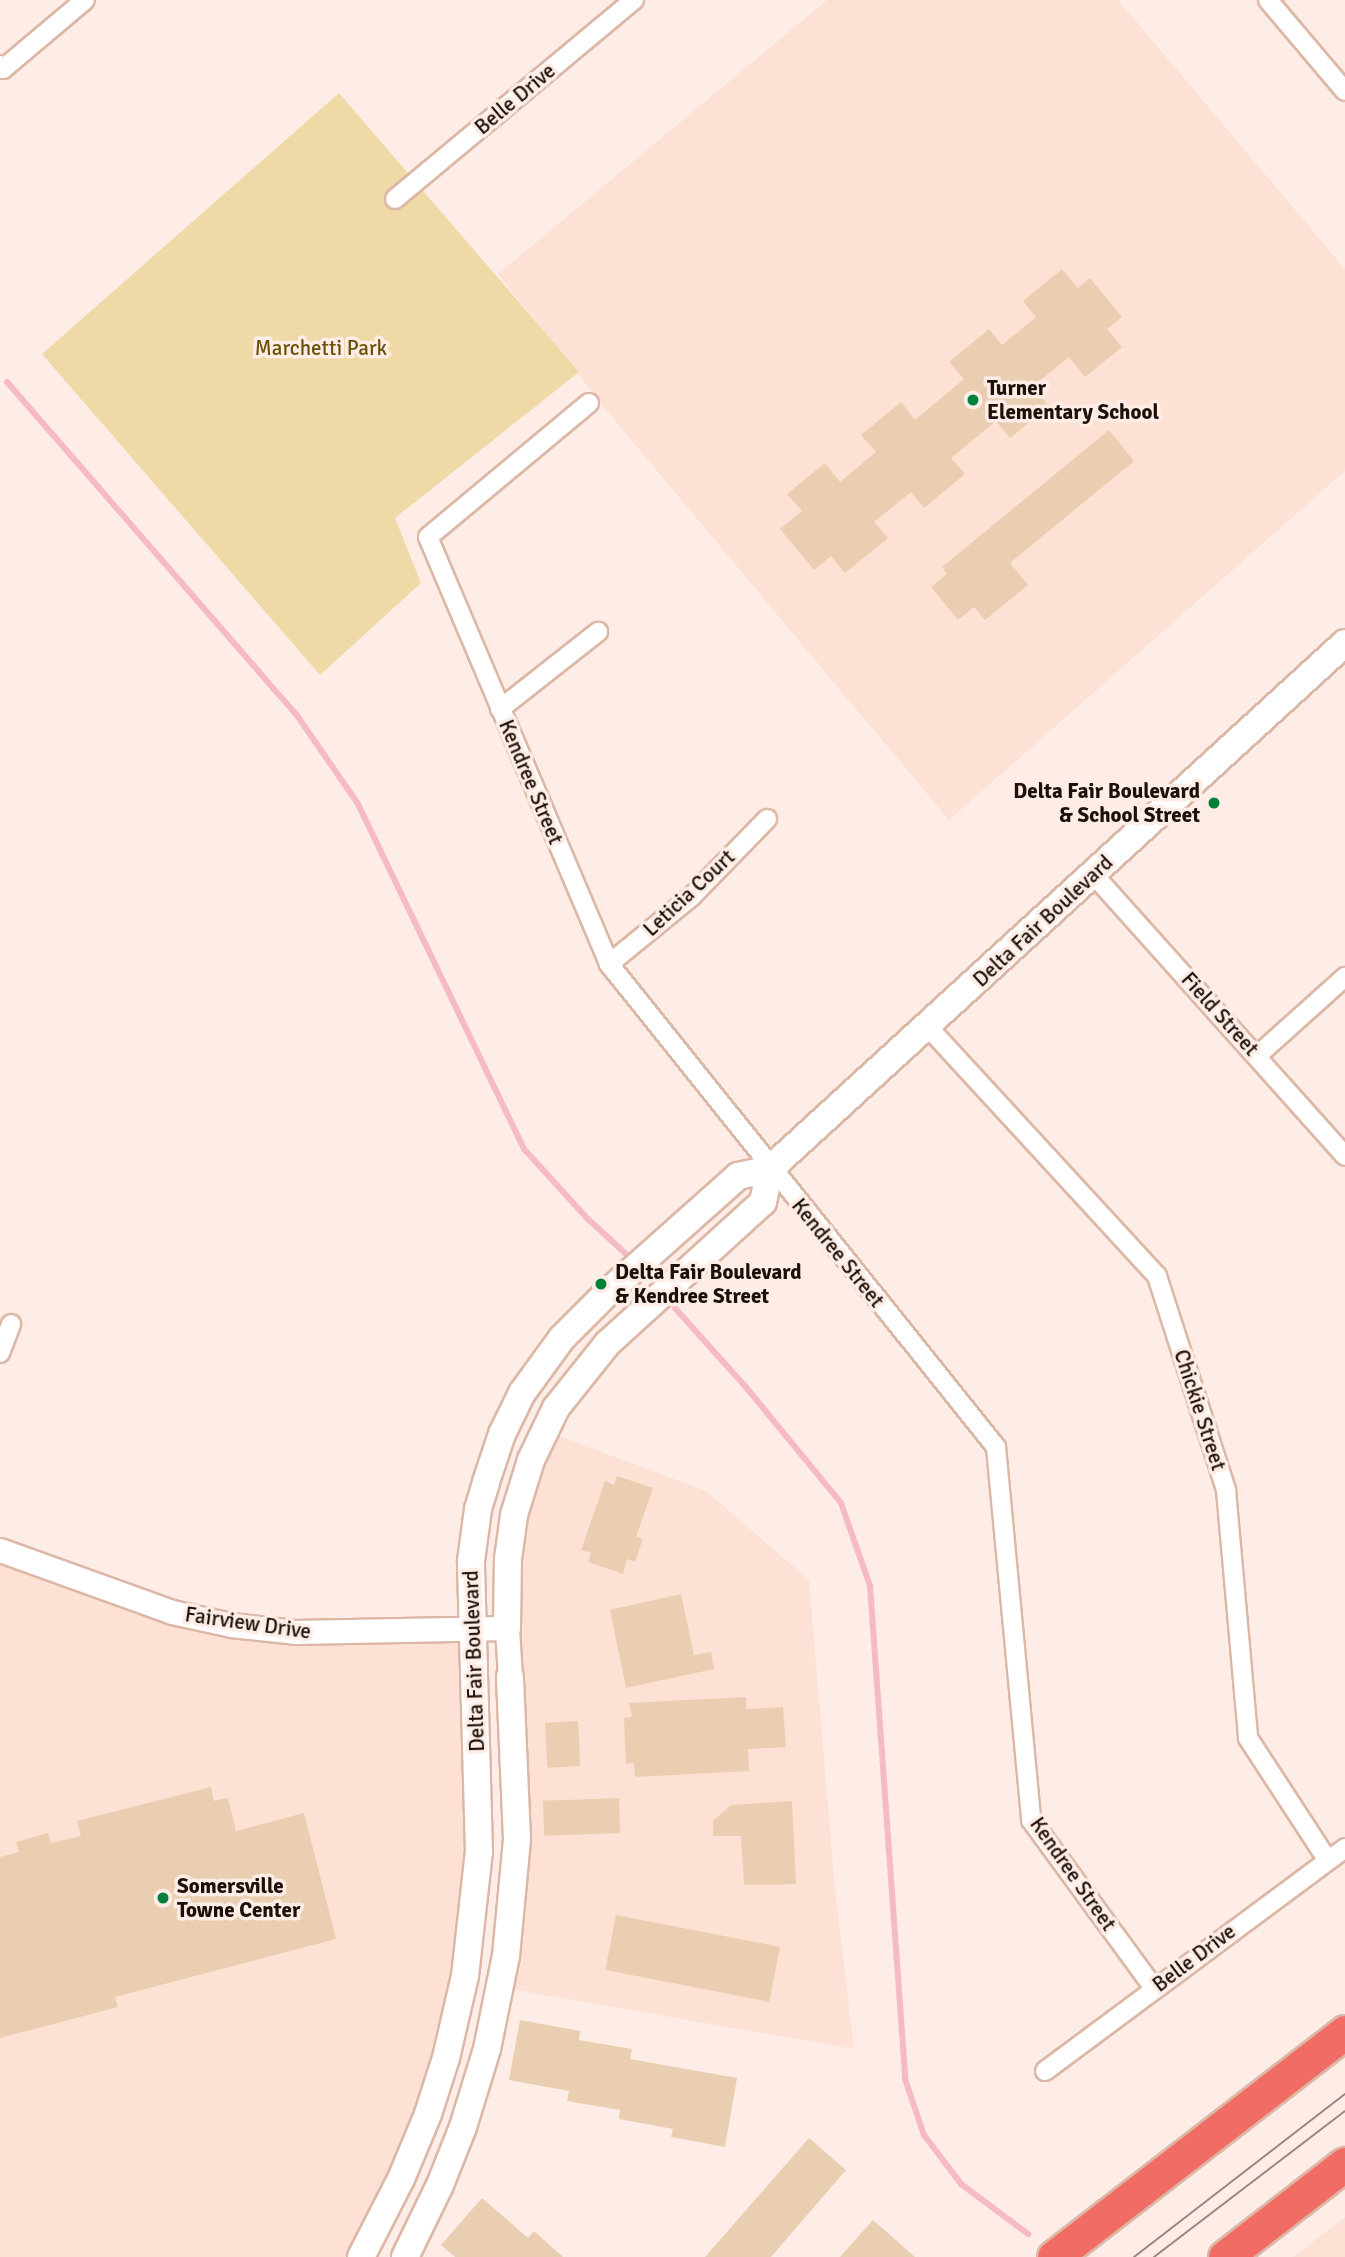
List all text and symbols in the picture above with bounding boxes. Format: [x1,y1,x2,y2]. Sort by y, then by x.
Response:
street label: Belle Drive [470,58,560,140]
park label: Marchetti Park [255,335,387,361]
place label: Turner Elementary School [987,375,1159,425]
marker: Turner Elementary School [965,392,981,408]
street label: Kendree Street [493,716,569,848]
place label: Delta Fair Boulevard & School Street [1013,778,1200,828]
marker: Delta Fair Boulevard & School Street [1206,795,1222,811]
street label: Leticia Court [638,844,740,942]
street label: Delta Fair Boulevard [968,850,1118,992]
street label: Field Street [1176,967,1264,1061]
street label: Kendree Street [786,1193,890,1313]
place label: Delta Fair Boulevard & Kendree Street [615,1259,802,1309]
marker: Delta Fair Boulevard & Kendree Street [593,1276,609,1292]
street label: Chickie Street [1169,1346,1231,1474]
street label: Delta Fair Boulevard [458,1570,490,1752]
street label: Fairview Drive [183,1602,313,1644]
street label: Kendree Street [1025,1812,1121,1936]
place label: Somersville Towne Center [177,1873,300,1923]
marker: Somersville Towne Center [155,1890,171,1906]
street label: Belle Drive [1148,1919,1240,1997]

